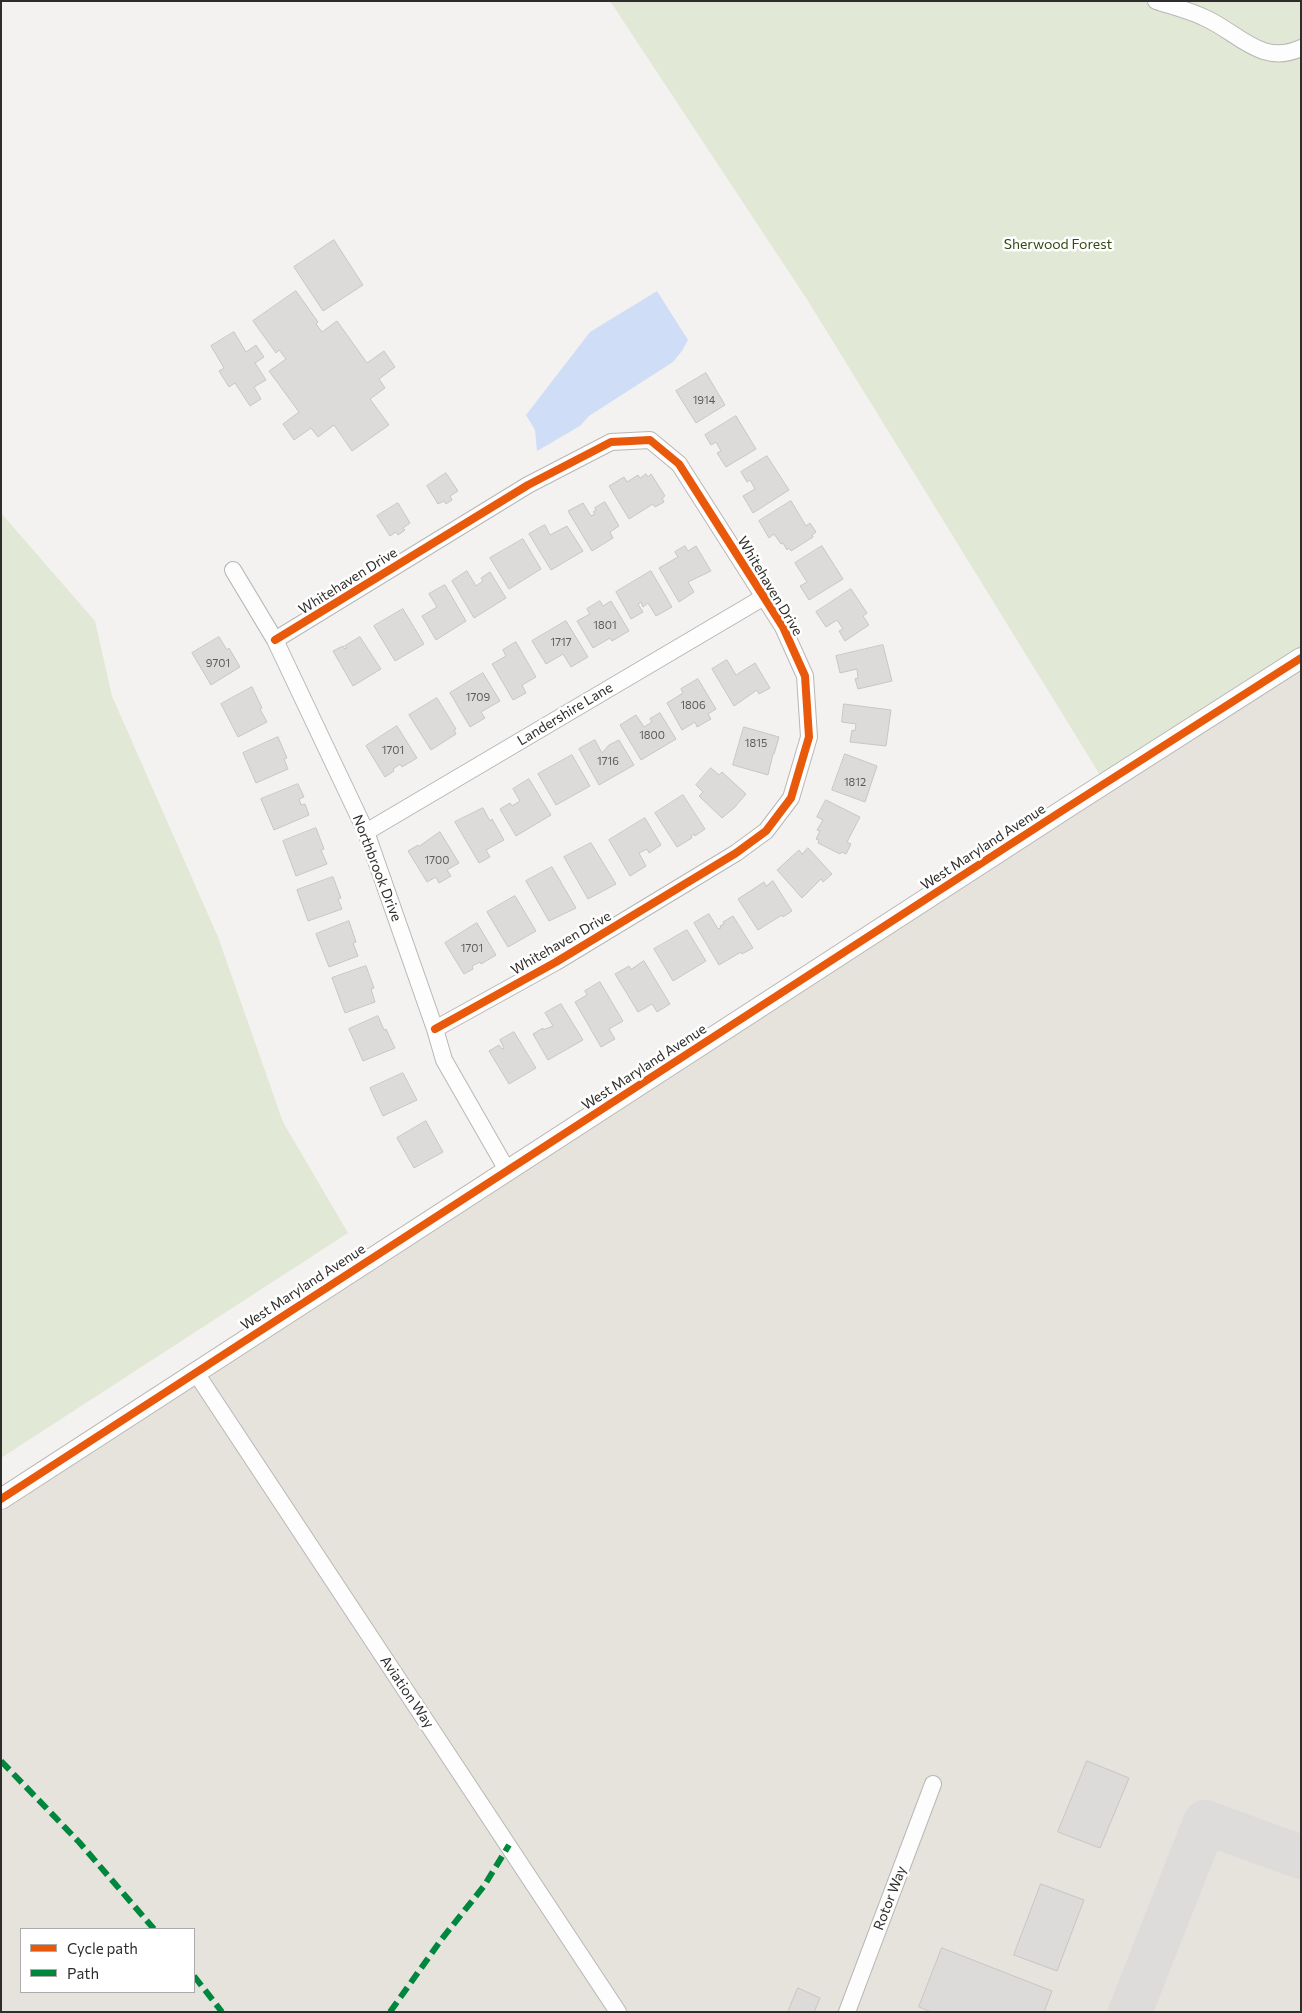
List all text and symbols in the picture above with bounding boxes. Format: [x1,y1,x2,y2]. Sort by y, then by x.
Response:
park label: Sherwood Forest [1004,236,1112,252]
house number: 1914 [693,393,715,407]
street label: Whitehaven Drive [734,533,806,639]
street label: Whitehaven Drive [296,544,400,618]
house number: 1801 [593,618,617,632]
house number: 1717 [550,635,572,649]
house number: 9701 [206,656,230,670]
street label: Landershire Lane [514,679,616,749]
house number: 1709 [466,690,490,704]
house number: 1806 [680,698,706,712]
house number: 1800 [639,728,665,742]
house number: 1815 [745,736,767,750]
house number: 1701 [382,743,404,757]
house number: 1716 [597,754,619,768]
house number: 1812 [844,775,866,789]
street label: West Maryland Avenue [918,800,1048,894]
street label: Northbrook Drive [349,812,405,924]
house number: 1700 [425,853,449,867]
street label: Whitehaven Drive [508,907,614,979]
house number: 1701 [461,941,483,955]
street label: West Maryland Avenue [579,1020,709,1114]
street label: West Maryland Avenue [238,1240,368,1334]
street label: Aviation Way [377,1653,437,1731]
street label: Rotor Way [870,1864,910,1932]
legend [20,1928,195,1993]
text: Cycle path [67,1939,138,1957]
text: Path [67,1964,99,1982]

